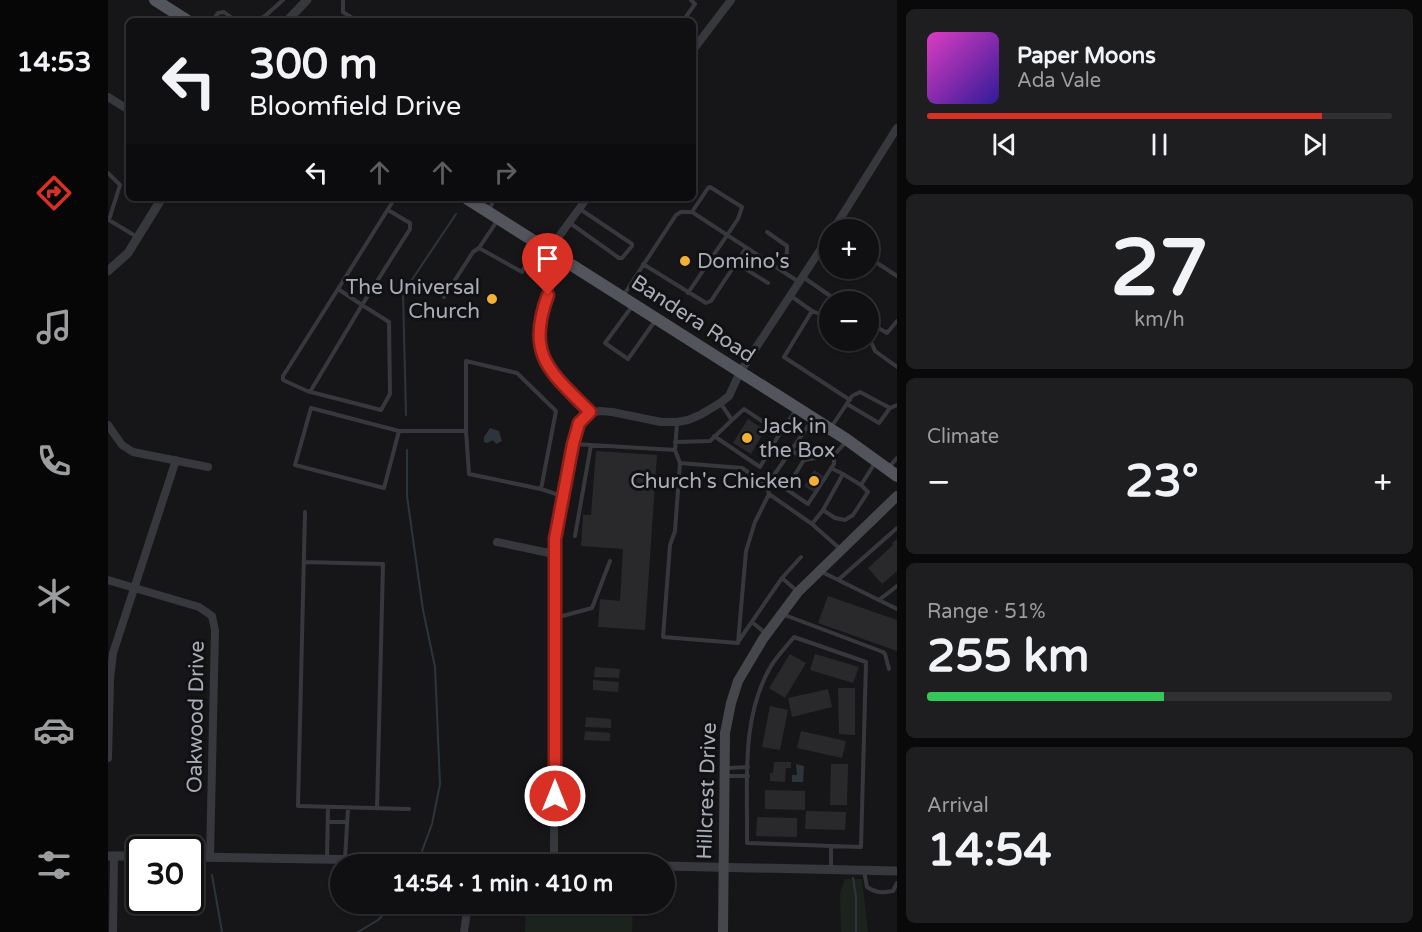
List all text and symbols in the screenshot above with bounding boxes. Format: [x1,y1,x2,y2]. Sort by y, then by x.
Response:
text: 300 m [249,39,378,90]
icon: left [150,42,228,120]
text: Paper Moons [1017,43,1156,69]
text: 14:53 [17,46,91,79]
text: Ada Vale [1017,69,1101,93]
text: Bloomfield Drive [249,90,461,123]
icon: previous [988,128,1021,161]
icon: pause [1143,128,1176,161]
icon: next [1298,128,1331,161]
icon: left [300,156,333,189]
icon: ahead [363,156,396,189]
icon: ahead [426,156,459,189]
icon: right [489,156,522,189]
icon: directions [33,172,75,214]
map controls [819,219,879,351]
button: + [819,219,879,279]
text: 27 [1111,222,1208,316]
pin [522,233,573,295]
icon: arrive [531,242,564,275]
place label: Domino's [697,249,790,274]
marker: Domino's [678,254,692,268]
street label: Bandera Road [626,270,760,368]
place label: The Universal Church [346,275,480,324]
button: − [819,291,879,351]
marker: The Universal Church [485,292,499,306]
icon: music [33,306,75,348]
text: km/h [1134,308,1185,332]
place label: Jack in the Box [759,414,835,463]
text: Climate [927,425,999,449]
marker: Jack in the Box [740,431,754,445]
icon: phone [33,440,75,482]
text: 23° [1125,455,1199,509]
text: − [927,463,951,502]
text: + [1373,463,1392,502]
place label: Church's Chicken [630,469,802,494]
marker: Church's Chicken [807,474,821,488]
icon: climate [33,575,75,617]
text: Range · 51% [927,600,1046,624]
text: 255 km [927,630,1089,684]
street label: Oakwood Drive [182,640,210,793]
icon: car [33,709,75,751]
street label: Hillcrest Drive [692,722,722,860]
position arrow [523,764,587,828]
text: Arrival [927,794,989,818]
text: 14:54 [927,824,1052,878]
speed limit sign: 30 [126,836,204,914]
icon: filters [33,844,75,886]
text: 14:54 · 1 min · 410 m [392,871,613,897]

